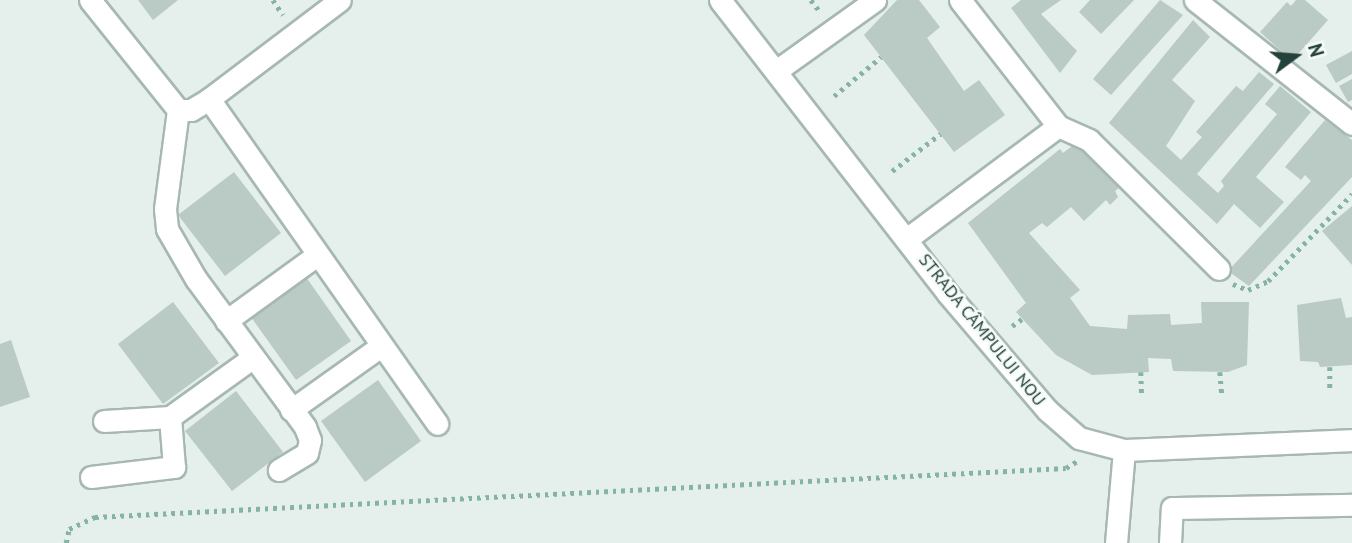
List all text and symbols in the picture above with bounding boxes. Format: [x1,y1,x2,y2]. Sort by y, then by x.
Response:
north arrow [1261,21,1331,91]
text: N [1303,41,1329,60]
street label: STRADA CÂMPULUI NOU [914,249,1050,411]

